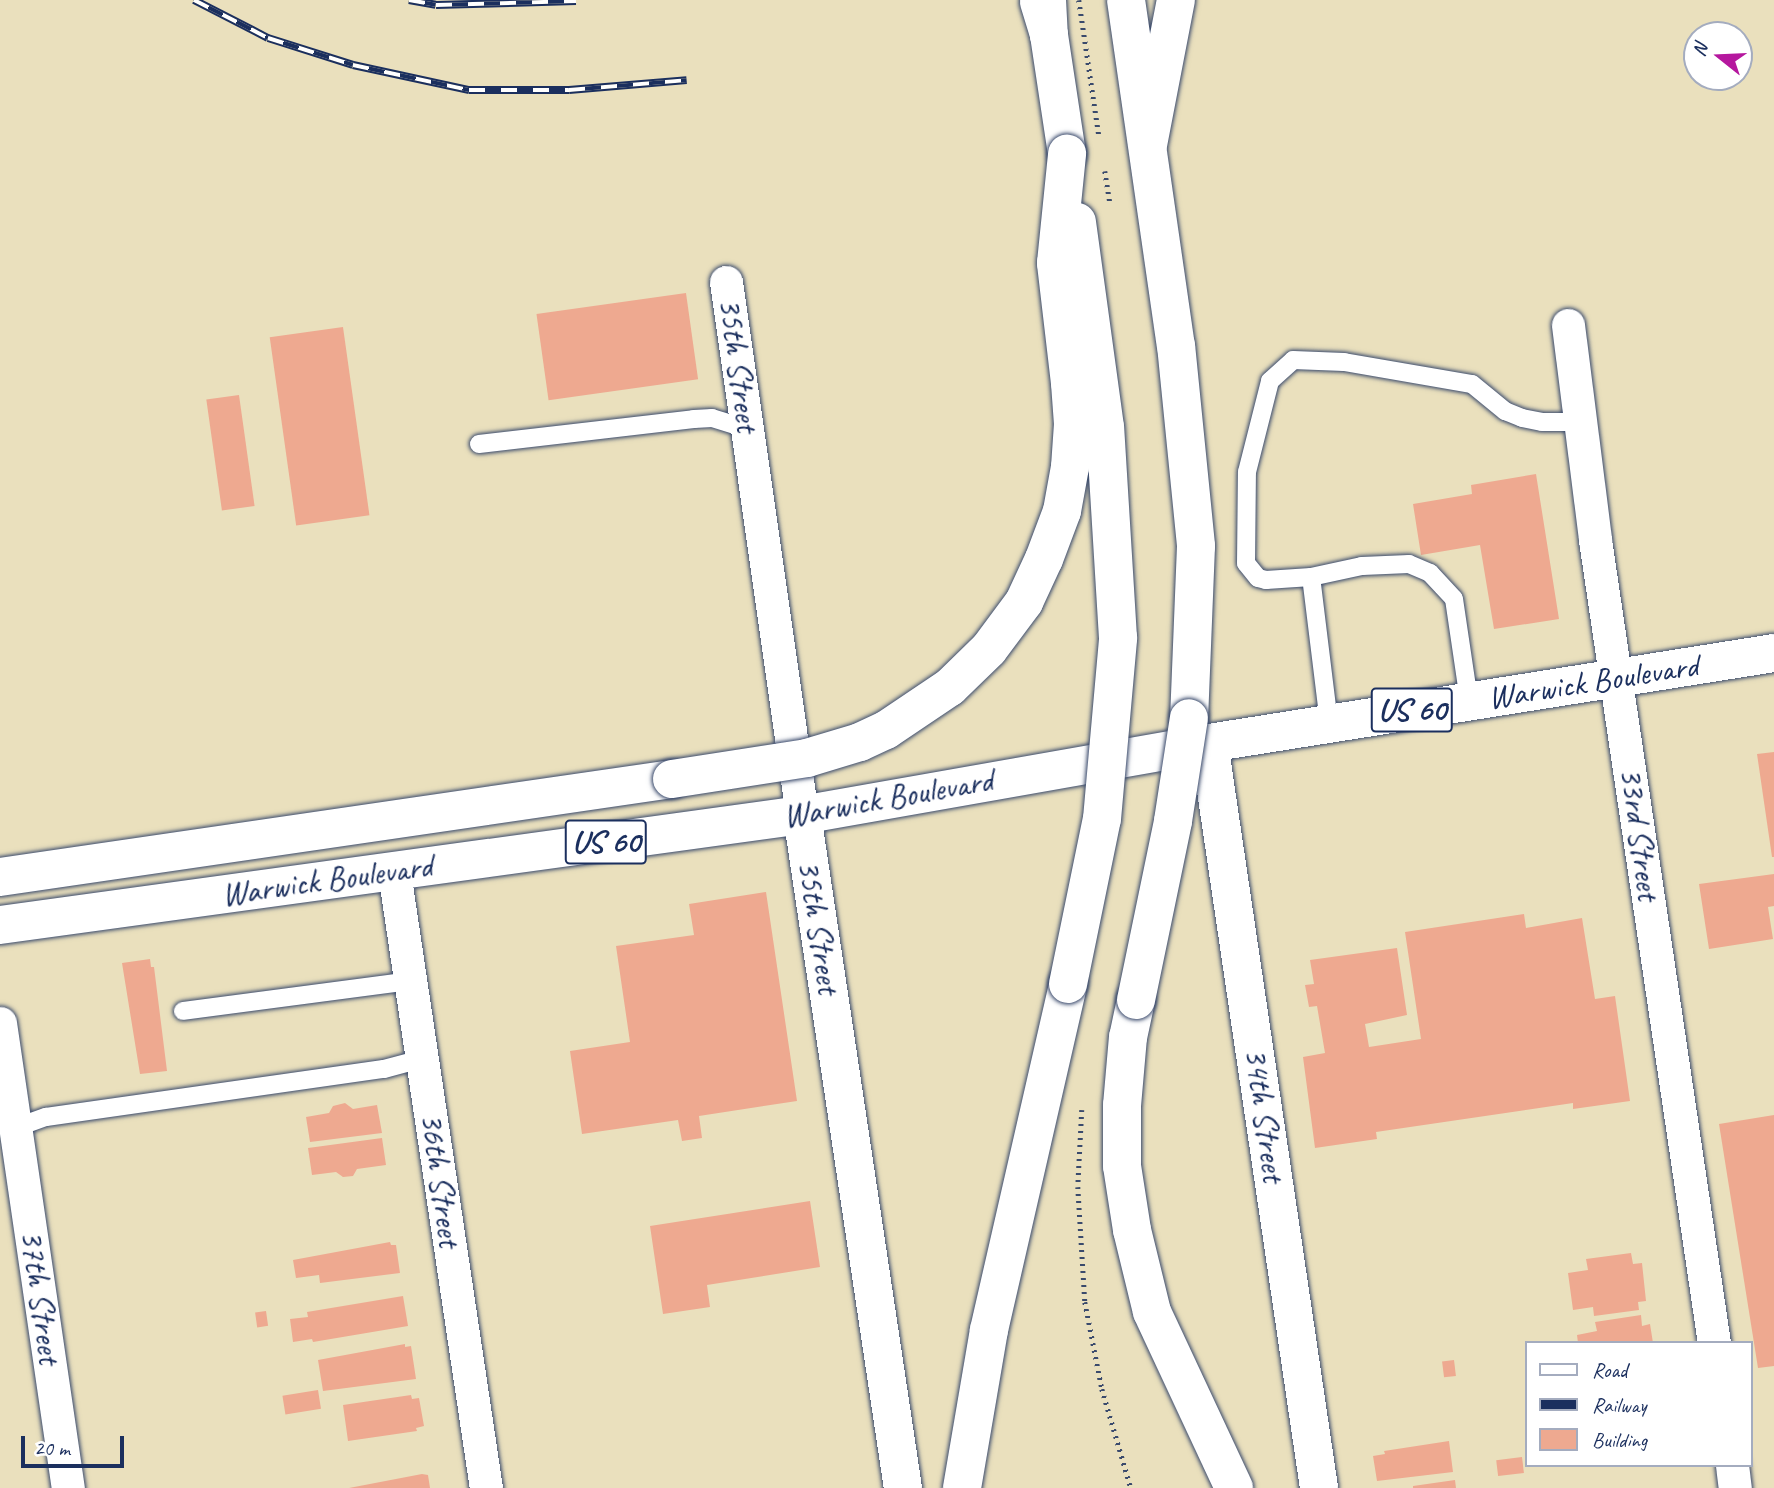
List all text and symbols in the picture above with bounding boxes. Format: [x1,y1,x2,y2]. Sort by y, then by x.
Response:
north arrow [1683,21,1753,91]
text: N [1687,41,1713,59]
street label: 35th Street [709,295,767,435]
street label: Warwick Boulevard [1485,646,1701,718]
road number: US 60 [1370,682,1454,738]
street label: Warwick Boulevard [780,761,996,837]
street label: 33rd Street [1610,765,1668,903]
road number: US 60 [564,814,648,870]
street label: Warwick Boulevard [219,847,435,915]
street label: 35th Street [788,857,848,997]
street label: 34th Street [1235,1045,1293,1185]
street label: 36th Street [411,1110,469,1250]
street label: 37th Street [11,1227,69,1367]
legend [1526,1341,1753,1467]
text: Road [1592,1357,1627,1383]
text: Railway [1592,1392,1646,1418]
scale bar [24,1422,128,1466]
text: Building [1592,1427,1647,1453]
text: 20 m [34,1435,70,1461]

